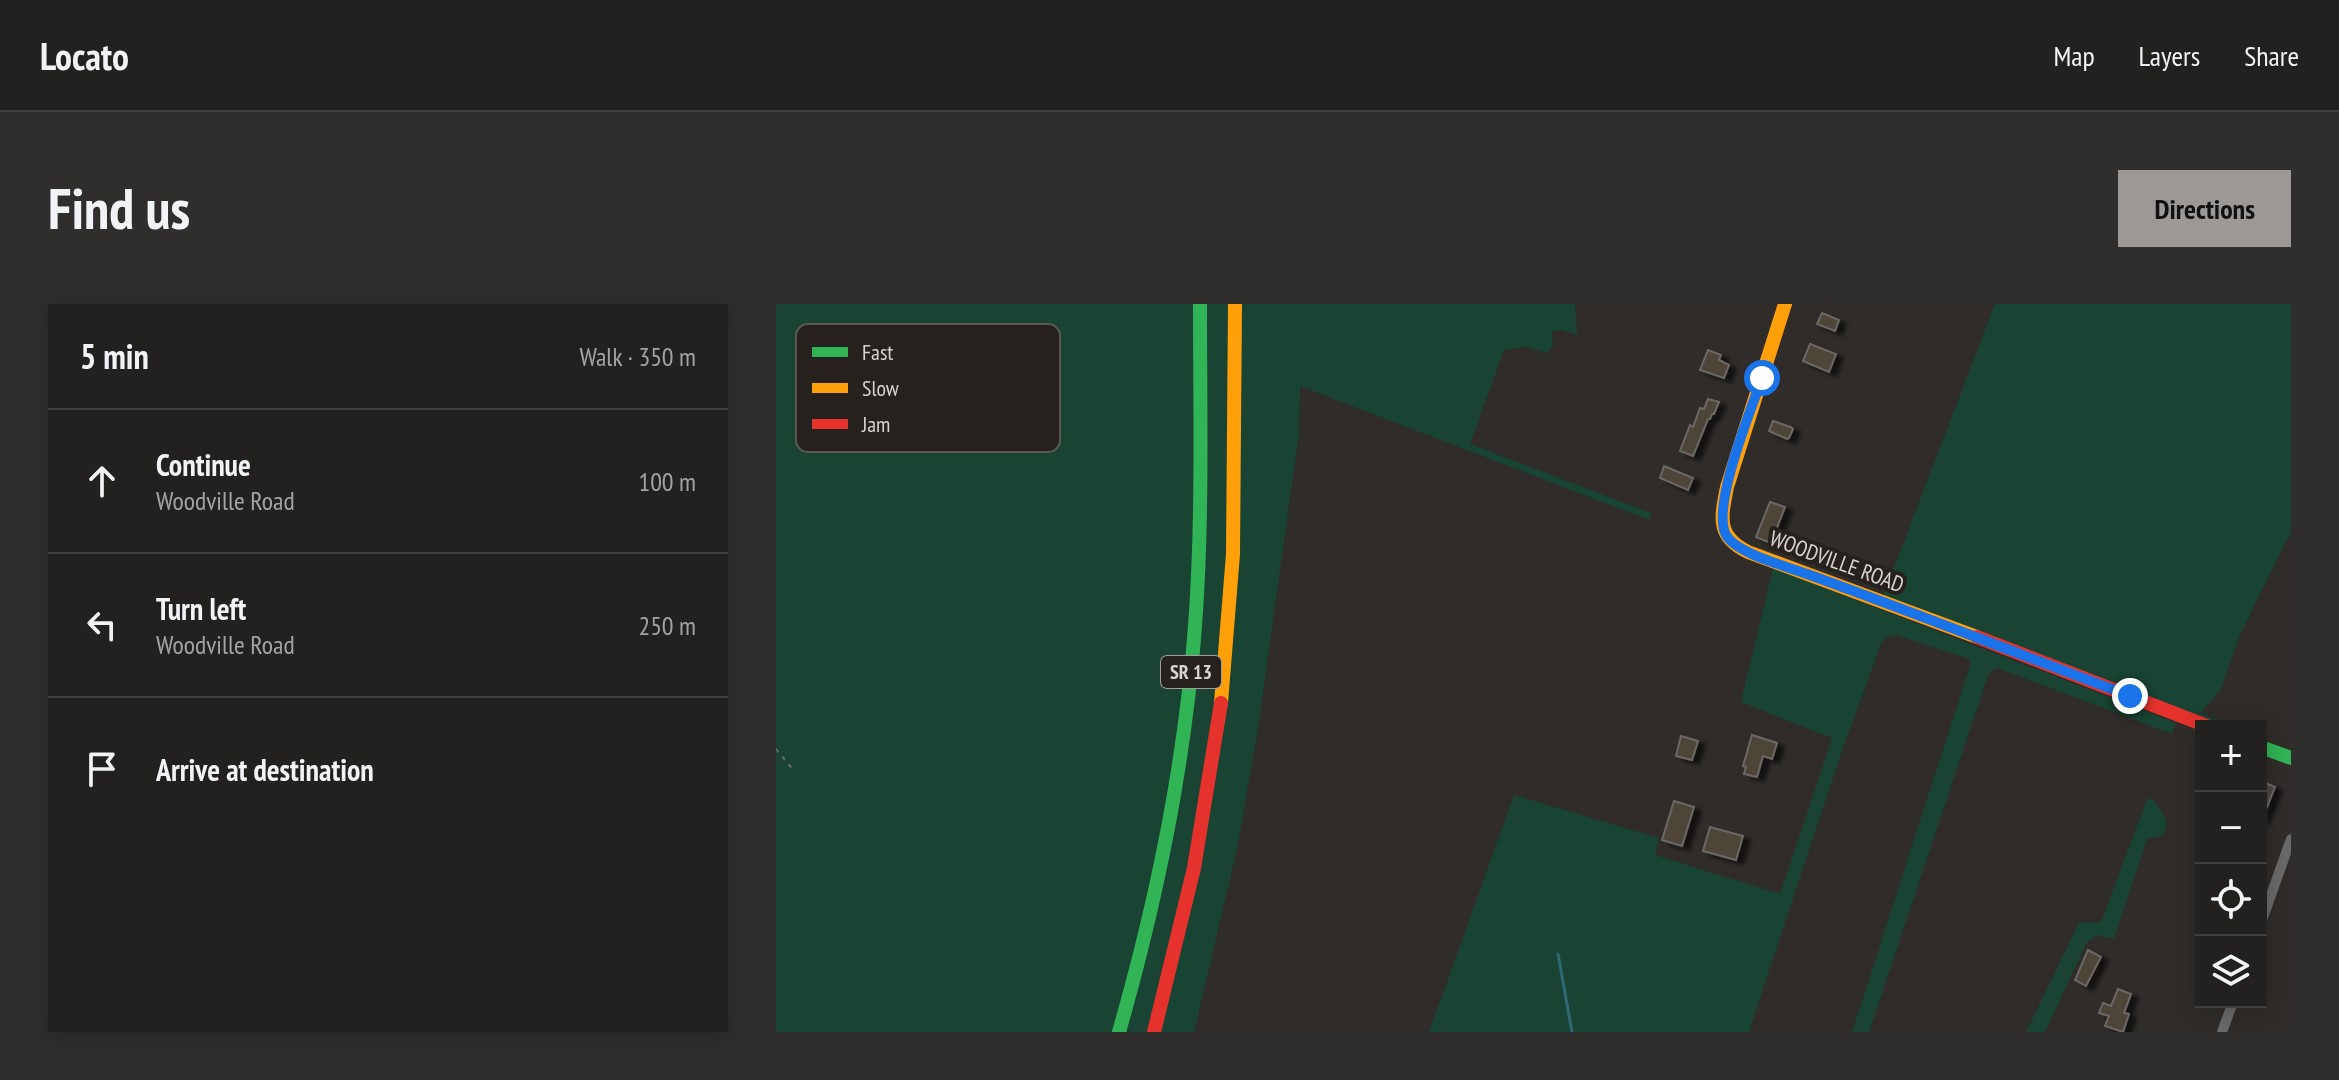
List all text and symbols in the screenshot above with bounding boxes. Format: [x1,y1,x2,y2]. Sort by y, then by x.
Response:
text: Locato [40,31,129,80]
text: Map [2053,37,2095,74]
text: Layers [2139,37,2200,74]
text: Share [2244,37,2299,74]
button: Directions [2118,170,2291,247]
text: Find us [48,172,190,244]
legend [796,324,1060,452]
text: 5 min [80,334,149,378]
text: Fast [862,338,893,366]
text: Walk · 350 m [579,340,696,373]
route start [1744,360,1780,396]
text: Slow [862,374,899,402]
text: Jam [861,410,890,438]
text: Continue [156,445,251,484]
icon: ahead [80,459,124,503]
text: 100 m [638,465,696,498]
text: Woodville Road [156,484,295,517]
street label: WOODVILLE ROAD [1766,524,1908,598]
text: Turn left [156,589,246,628]
icon: left [80,603,124,647]
text: 250 m [638,609,696,642]
text: Woodville Road [156,628,295,661]
road number: SR 13 [1161,656,1221,688]
route end [2112,678,2148,714]
map controls [2195,720,2267,1008]
button: + [2195,720,2267,792]
icon: arrive [80,747,124,791]
text: Arrive at destination [156,750,374,789]
button: − [2195,792,2267,864]
button: locate [2195,864,2267,936]
button: layers [2195,936,2267,1008]

